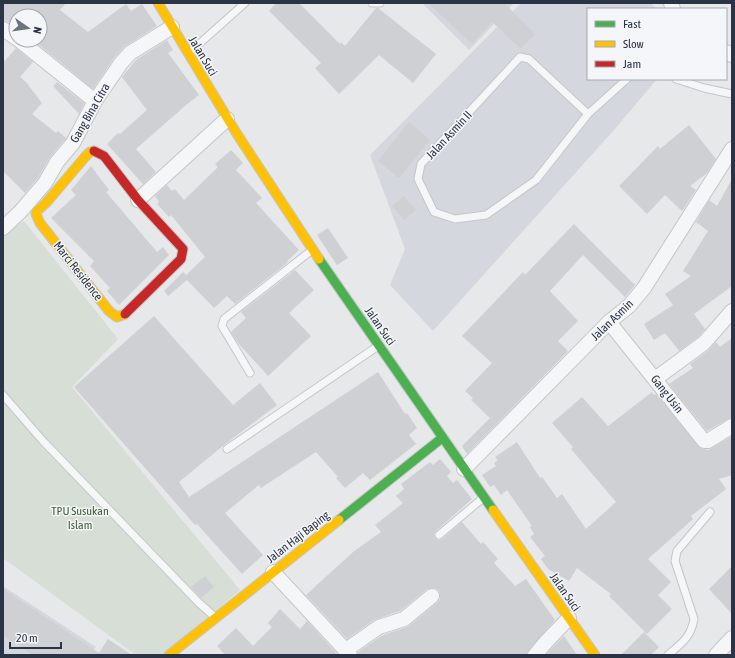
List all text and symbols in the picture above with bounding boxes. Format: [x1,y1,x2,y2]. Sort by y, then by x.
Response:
north arrow [8,8,48,48]
legend [587,8,727,80]
text: Fast [623,17,641,31]
text: N [31,26,44,35]
street label: Jalan Suci [186,34,220,78]
text: Slow [623,37,644,51]
text: Jam [623,57,641,71]
street label: Gang Bina Citra [67,81,113,145]
street label: Jalan Asmin II [423,108,475,162]
street label: Marci Residence [51,239,105,303]
street label: Jalan Asmin [588,297,636,343]
street label: Jalan Suci [362,304,398,348]
street label: Gang Usin [648,372,686,416]
park label: TPU Susukan Islam [51,504,109,532]
street label: Jalan Haji Baping [264,508,333,566]
street label: Jalan Suci [547,570,583,614]
scale bar [10,624,61,650]
text: 20 m [16,631,38,645]

